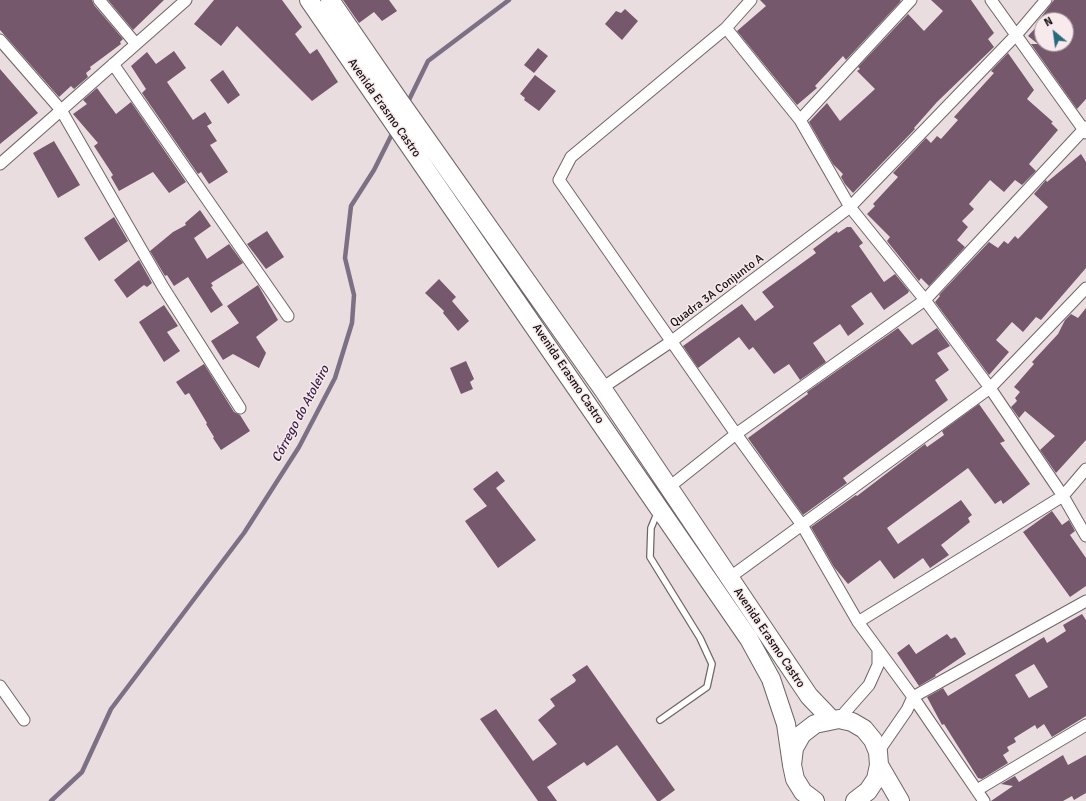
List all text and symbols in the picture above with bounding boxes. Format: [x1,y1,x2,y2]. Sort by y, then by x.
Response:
north arrow [1034,12,1074,52]
text: N [1042,14,1055,29]
street label: Avenida Erasmo Castro [344,56,424,160]
street label: Quadra 3A Conjunto A [668,251,766,331]
street label: Avenida Erasmo Castro [529,321,607,427]
water label: Córrego do Atoleiro [269,363,333,465]
street label: Avenida Erasmo Castro [730,585,808,691]

